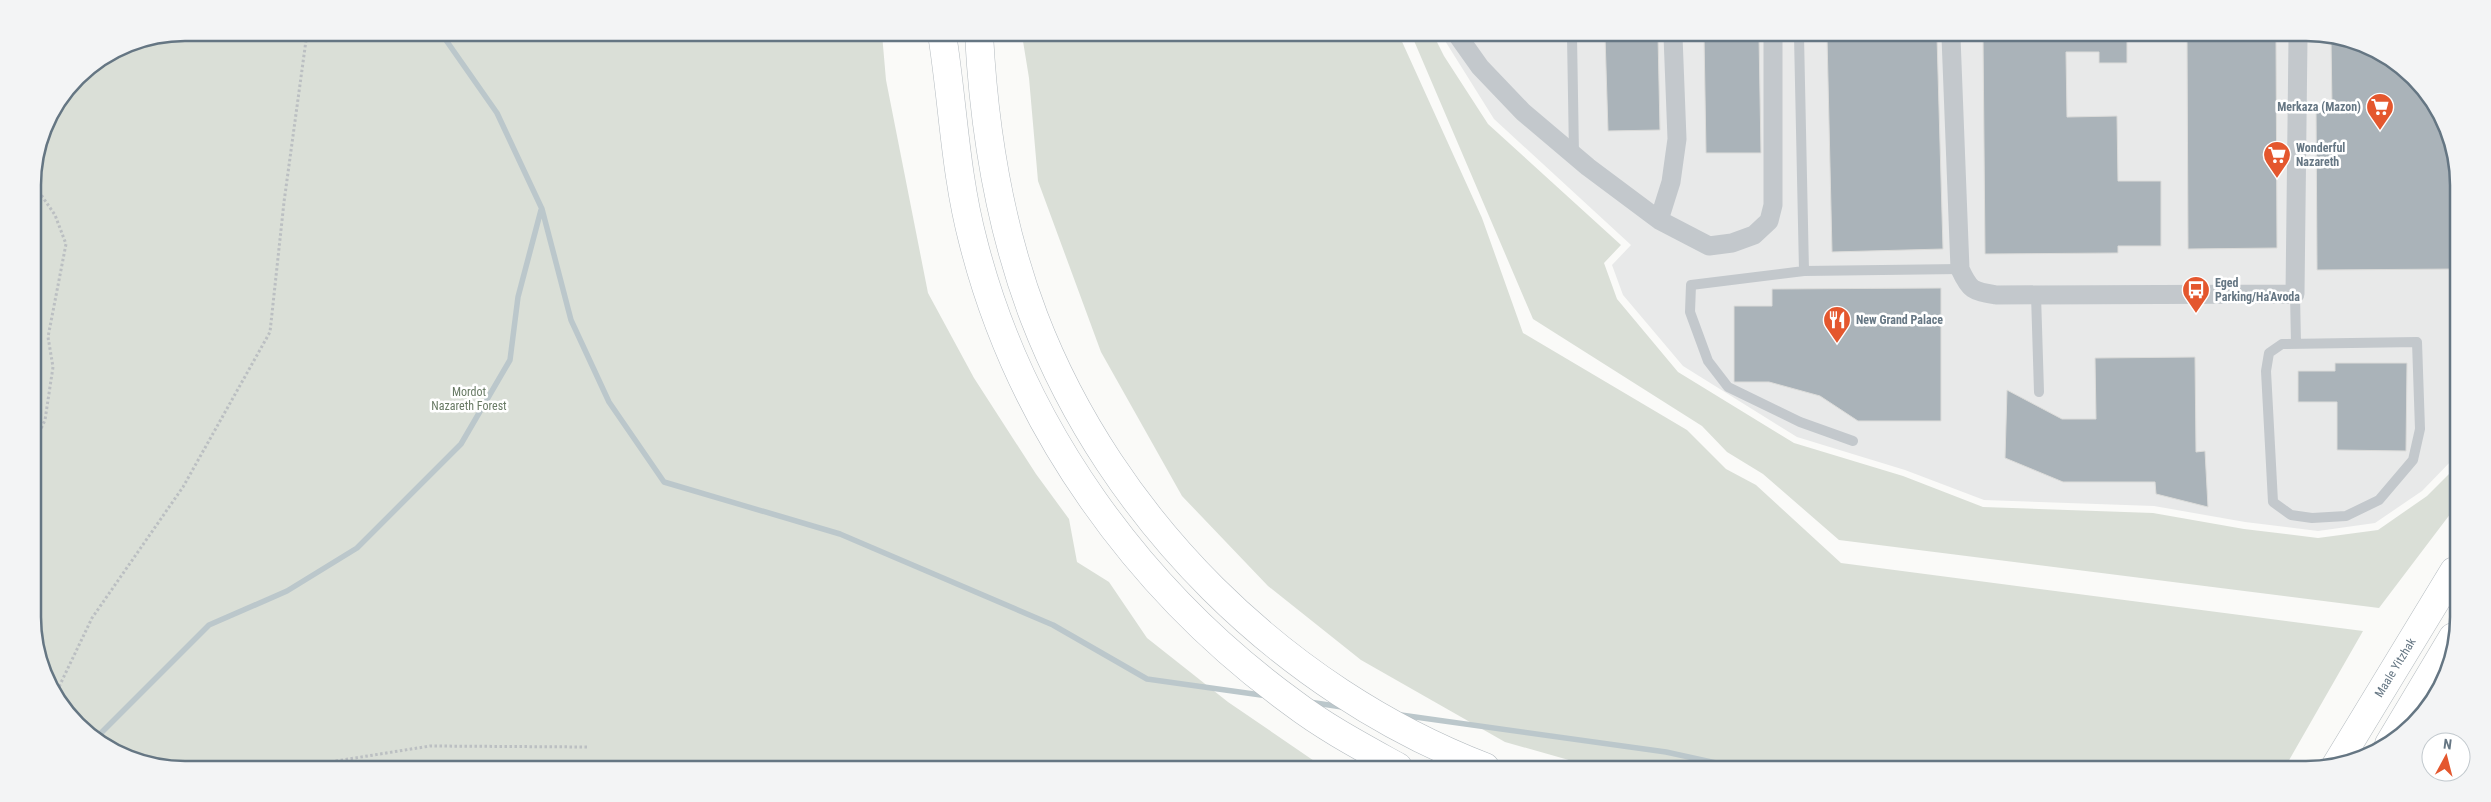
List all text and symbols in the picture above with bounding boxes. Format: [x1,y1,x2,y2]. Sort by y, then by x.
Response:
supermarket icon: Merkaza (Mazon) [2365,92,2395,131]
place label: Merkaza (Mazon) [2277,100,2361,114]
supermarket icon: Wonderful Nazareth [2262,140,2292,179]
place label: Wonderful Nazareth [2296,141,2345,169]
bus stop icon: Eged Parking/Ha'Avoda [2181,275,2211,314]
place label: Eged Parking/Ha'Avoda [2215,276,2300,304]
restaurant icon: New Grand Palace [1822,305,1852,344]
place label: New Grand Palace [1856,313,1943,327]
park label: Mordot Nazareth Forest [431,385,507,413]
street label: Maale Yitzhak [2372,635,2419,700]
north arrow [2421,732,2471,782]
text: N [2442,736,2453,753]

